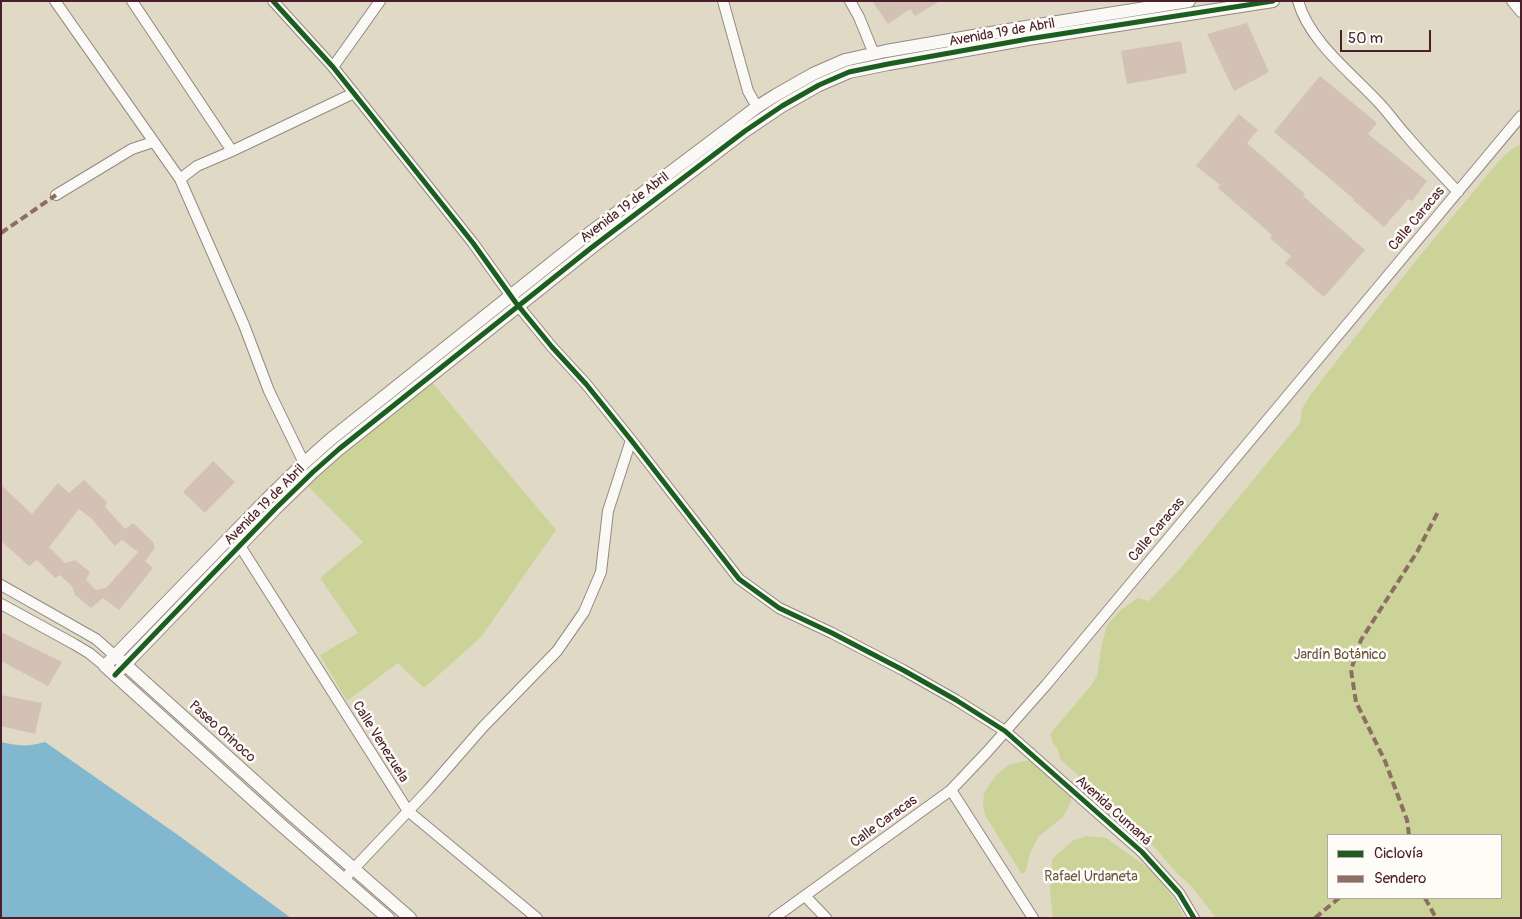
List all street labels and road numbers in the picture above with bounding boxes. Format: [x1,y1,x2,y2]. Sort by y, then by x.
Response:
street label: Avenida 19 de Abril [948,15,1056,51]
street label: Avenida 19 de Abril [577,169,673,247]
street label: Calle Caracas [1385,184,1449,254]
street label: Avenida 19 de Abril [221,461,309,549]
street label: Calle Caracas [1125,495,1189,565]
street label: Paseo Orinoco [185,698,259,766]
street label: Calle Venezuela [348,698,412,786]
street label: Avenida Cumaná [1072,773,1154,849]
street label: Calle Caracas [847,792,921,852]

